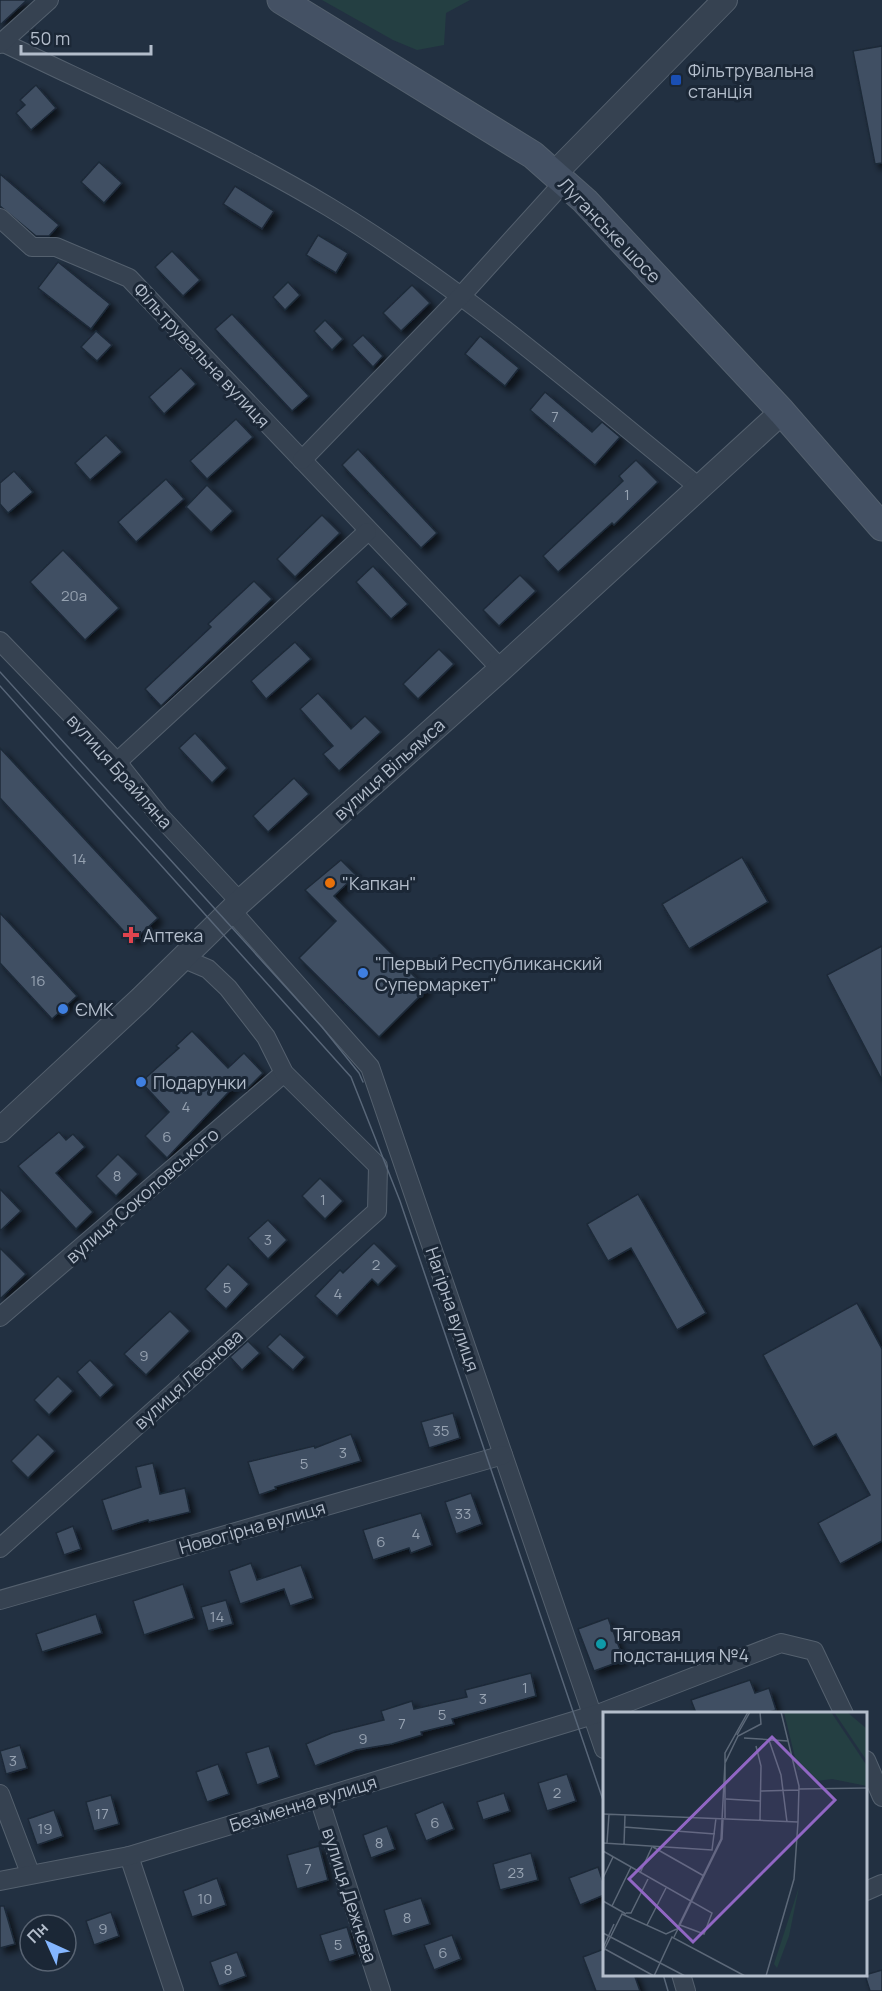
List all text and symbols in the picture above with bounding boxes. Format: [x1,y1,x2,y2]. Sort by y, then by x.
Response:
scale bar [21,18,152,56]
text: 50 m [30,26,70,50]
place label: Фільтрувальна станція [688,58,814,103]
marker: Фільтрувальна станція [669,73,683,87]
street label: Луганське шосе [554,172,666,288]
street label: Фільтрувальна вулиця [128,277,276,433]
house number: 7 [551,406,559,427]
house number: 1 [624,484,630,505]
house number: 20а [61,585,87,606]
street label: вулиця Брайляна [62,708,178,834]
street label: вулиця Вільямса [328,713,450,825]
house number: 14 [72,848,86,869]
place label: "Капкан" [342,871,417,895]
marker: "Капкан" [323,876,337,890]
place label: Аптека [143,923,203,947]
marker: Аптека [124,928,138,942]
place label: "Первый Республиканский Супермаркет" [375,951,602,996]
marker: "Первый Республиканский Супермаркет" [356,966,370,980]
house number: 16 [30,970,46,991]
place label: ЄМК [75,997,114,1021]
marker: ЄМК [56,1002,70,1016]
place label: Подарунки [153,1070,246,1094]
marker: Подарунки [134,1075,148,1089]
house number: 4 [182,1096,191,1117]
street label: вулиця Соколовського [60,1122,224,1268]
house number: 6 [162,1126,172,1147]
house number: 8 [113,1165,121,1186]
house number: 1 [320,1189,326,1210]
house number: 3 [264,1229,272,1250]
street label: Нагірна вулиця [420,1244,486,1374]
house number: 2 [372,1254,380,1275]
house number: 5 [223,1277,231,1298]
house number: 4 [334,1283,343,1304]
street label: вулиця Леонова [128,1324,248,1434]
house number: 9 [139,1345,149,1366]
house number: 35 [433,1420,449,1441]
house number: 3 [339,1442,347,1463]
house number: 5 [300,1453,308,1474]
street label: Новогірна вулиця [176,1495,328,1559]
house number: 33 [455,1503,471,1524]
house number: 4 [412,1523,421,1544]
house number: 6 [376,1531,386,1552]
house number: 14 [210,1606,224,1627]
place label: Тяговая подстанция №4 [613,1622,749,1667]
marker: Тяговая подстанция №4 [594,1637,608,1651]
house number: 1 [522,1677,528,1698]
house number: 3 [479,1688,487,1709]
house number: 5 [438,1704,446,1725]
inset map [603,1712,867,1976]
house number: 7 [398,1713,406,1734]
house number: 9 [358,1728,368,1749]
house number: 3 [9,1750,17,1771]
street label: Безіменна вулиця [227,1769,379,1837]
house number: 2 [553,1782,561,1803]
house number: 17 [95,1803,109,1824]
house number: 6 [430,1812,440,1833]
house number: 19 [37,1818,53,1839]
street label: вулиця Дежнєва [317,1825,383,1965]
house number: 8 [375,1832,383,1853]
house number: 7 [304,1858,312,1879]
house number: 23 [508,1862,524,1883]
house number: 10 [198,1888,213,1909]
house number: 8 [403,1907,411,1928]
north arrow [18,1913,78,1973]
text: Пн [22,1917,53,1948]
house number: 9 [98,1918,108,1939]
house number: 5 [334,1934,342,1955]
house number: 6 [438,1942,448,1963]
house number: 8 [224,1959,232,1980]

